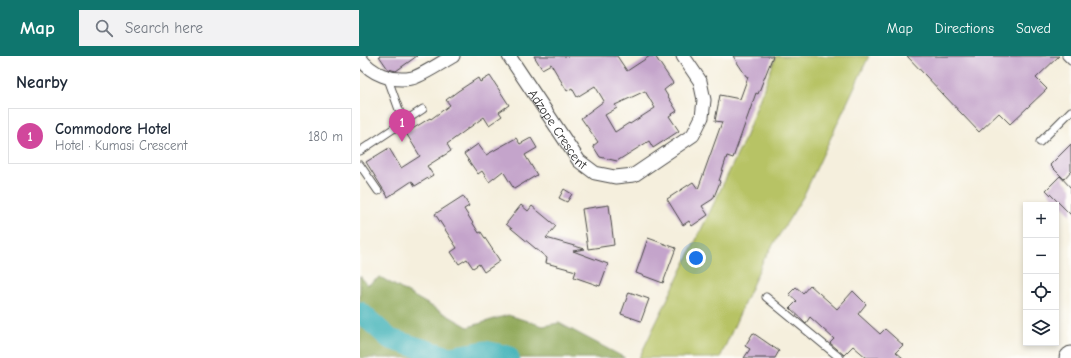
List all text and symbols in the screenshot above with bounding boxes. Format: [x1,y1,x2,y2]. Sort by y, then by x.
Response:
search box [79,10,359,46]
text: Map [20,17,55,39]
icon: search [93,17,115,39]
text: Search here [125,19,203,37]
text: Map [886,20,913,37]
text: Directions [935,20,994,37]
text: Saved [1016,20,1051,37]
text: Nearby [16,73,67,92]
street label: Adzope Crescent [525,87,591,173]
pin: 1 [389,109,415,142]
text: Commodore Hotel [55,120,171,138]
text: 1 [27,129,33,144]
text: 180 m [308,129,343,144]
text: Hotel · Kumasi Crescent [55,138,187,153]
map controls [1023,202,1059,346]
button: + [1023,202,1059,238]
button: − [1023,238,1059,274]
your location [686,248,706,268]
button: locate [1023,274,1059,310]
button: layers [1023,310,1059,346]

